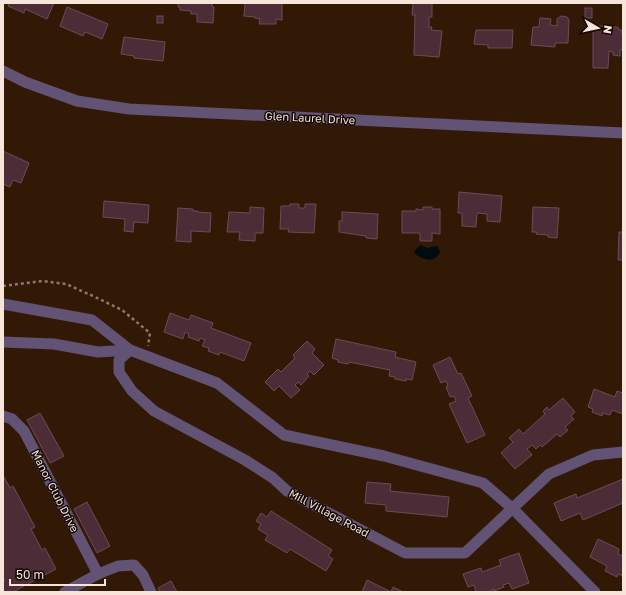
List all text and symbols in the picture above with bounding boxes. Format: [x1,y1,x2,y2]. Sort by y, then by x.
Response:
north arrow [578,8,618,48]
text: N [601,24,615,35]
street label: Glen Laurel Drive [265,109,356,126]
street label: Manor Club Drive [29,447,82,534]
street label: Mill Village Road [287,486,371,539]
scale bar [10,561,105,587]
text: 50 m [16,567,44,582]

